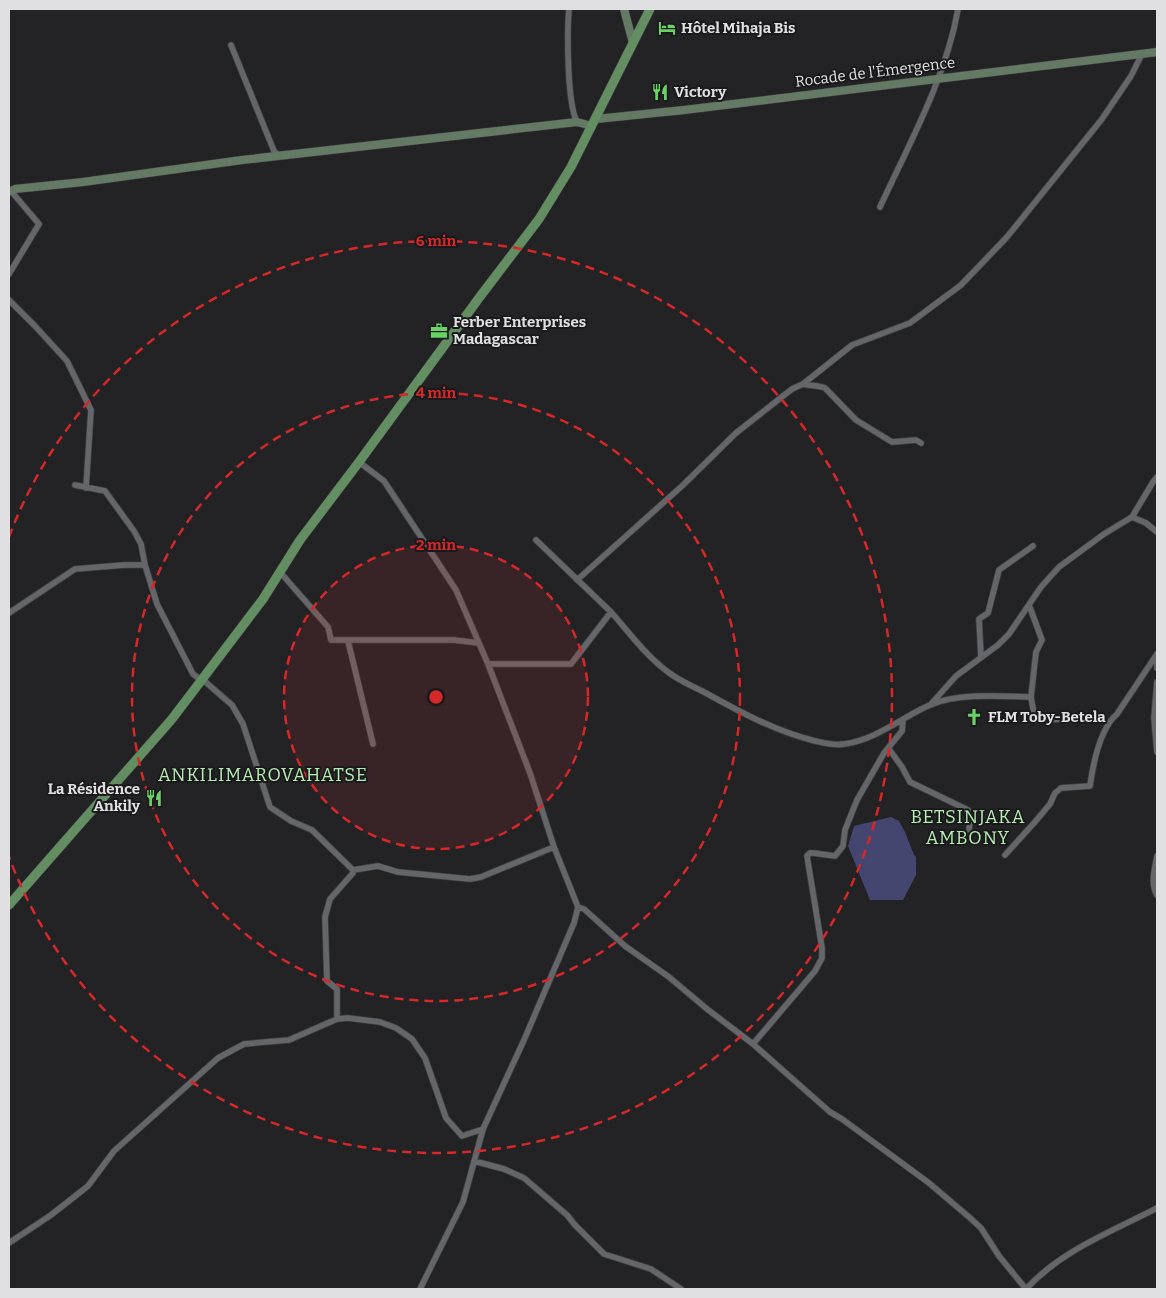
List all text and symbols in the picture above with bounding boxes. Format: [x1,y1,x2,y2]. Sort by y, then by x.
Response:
hotel icon: Hôtel Mihaja Bis [657,18,677,38]
place label: Hôtel Mihaja Bis [681,19,796,37]
street label: Rocade de l'Émergence [794,53,956,91]
restaurant icon: Victory [650,82,670,102]
place label: Victory [674,83,727,101]
text: 6 min [416,232,456,250]
place label: Ferber Enterprises Madagascar [453,313,586,348]
office icon: Ferber Enterprises Madagascar [429,321,449,341]
text: 4 min [416,384,457,402]
text: 2 min [416,536,456,554]
centre of rings [427,688,445,706]
church icon: FLM Toby-Betela [964,707,984,727]
place label: FLM Toby-Betela [988,708,1106,726]
district label: ANKILIMAROVAHATSE [158,764,368,786]
place label: La Résidence Ankily [48,780,141,815]
restaurant icon: La Résidence Ankily [144,788,164,808]
district label: BETSINJAKA AMBONY [910,806,1026,849]

